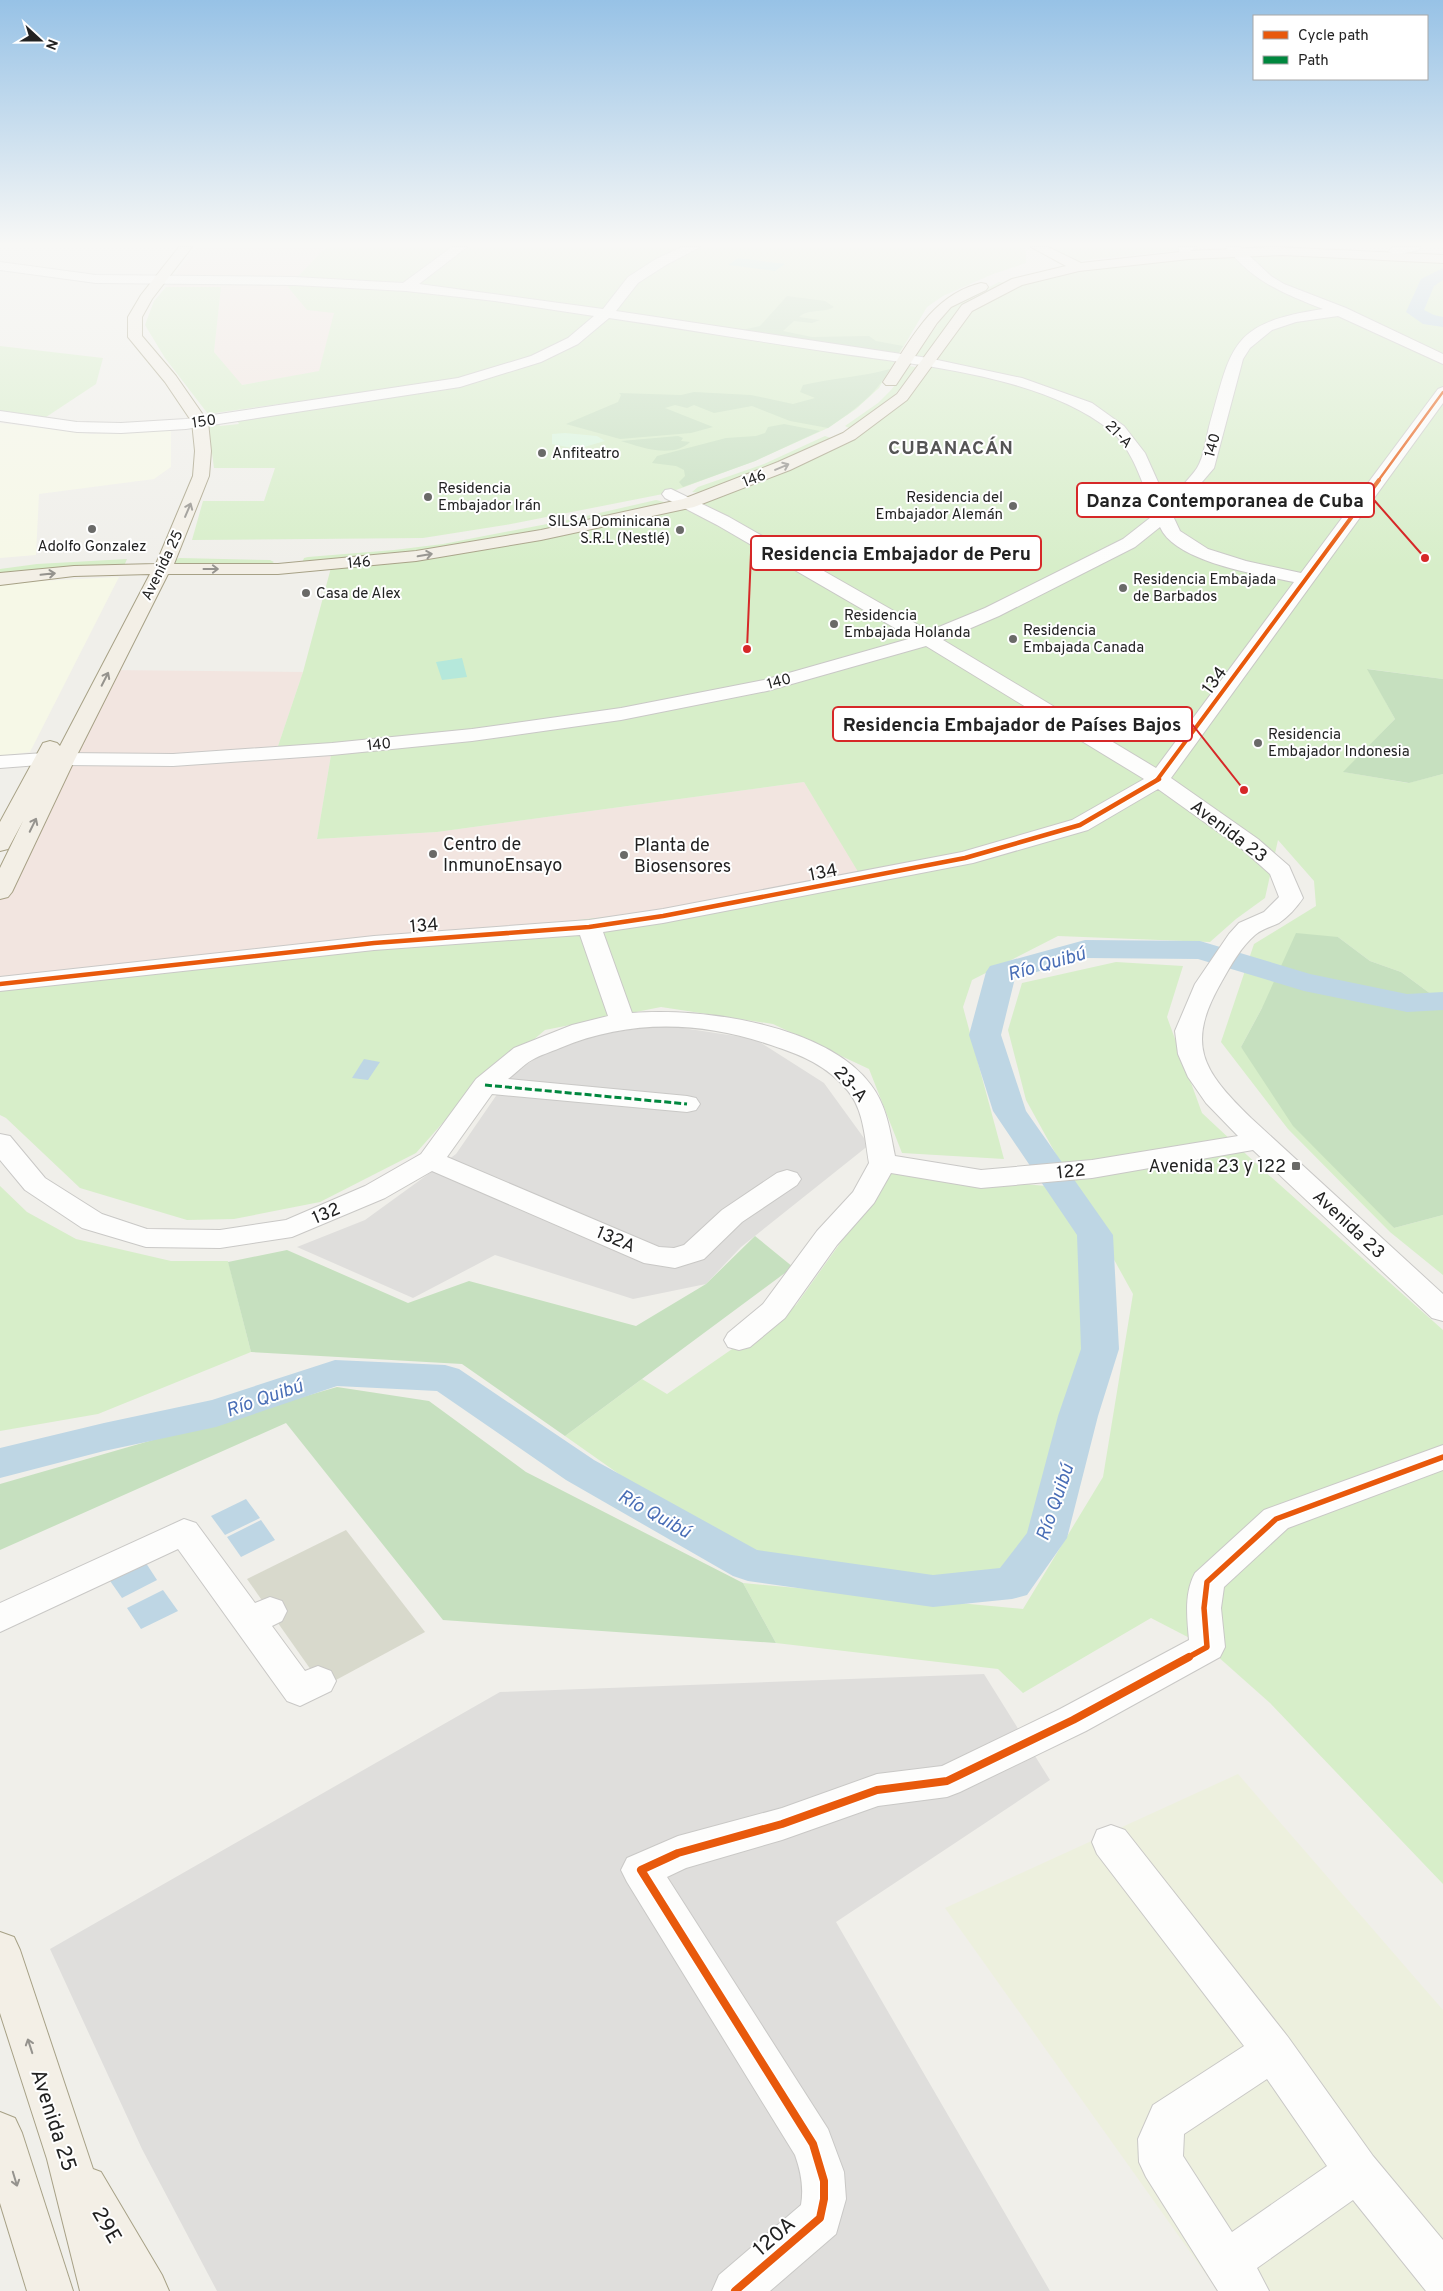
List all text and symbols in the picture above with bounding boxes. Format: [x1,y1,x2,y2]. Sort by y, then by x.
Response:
north arrow [15,15,65,65]
legend [1253,15,1428,80]
text: Cycle path [1298,27,1369,46]
text: N [41,36,60,52]
text: Path [1298,52,1329,71]
street label: 150 [191,411,218,434]
street label: 21-A [1100,417,1136,453]
street label: 140 [1201,431,1226,460]
district label: CUBANACÁN [888,436,1014,461]
place label: Anfiteatro [552,445,620,464]
marker: Anfiteatro [536,447,548,459]
one-way arrow [775,461,790,470]
street label: 146 [740,466,769,492]
place label: Residencia Embajador Irán [438,480,541,516]
callout: Danza Contemporanea de Cuba [1077,483,1374,517]
place label: Residencia del Embajador Alemán [876,489,1003,525]
text: Danza Contemporanea de Cuba [1086,490,1364,514]
marker: Residencia Embajador Irán [422,491,434,503]
marker: Residencia del Embajador Alemán [1007,500,1019,512]
one-way arrow [184,503,193,518]
place label: SILSA Dominicana S.R.L (Nestlé) [548,513,670,549]
marker: Adolfo Gonzalez [86,523,98,535]
marker: SILSA Dominicana S.R.L (Nestlé) [674,524,686,536]
street label: Avenida 25 [138,527,189,604]
callout: Residencia Embajador de Peru [751,536,1041,570]
place label: Adolfo Gonzalez [37,538,147,557]
text: Residencia Embajador de Peru [761,543,1031,567]
one-way arrow [417,549,433,559]
street label: 146 [347,553,372,574]
one-way arrow [202,564,219,574]
one-way arrow [40,569,56,579]
place label: Residencia Embajada de Barbados [1133,571,1276,607]
marker: Residencia Embajada de Barbados [1117,582,1129,594]
place label: Casa de Alex [316,585,401,604]
marker: Casa de Alex [300,587,312,599]
place label: Residencia Embajada Holanda [844,607,970,643]
marker: Residencia Embajada Holanda [828,618,840,630]
place label: Residencia Embajada Canada [1023,622,1144,658]
marker: Residencia Embajada Canada [1007,633,1019,645]
street label: 134 [1197,662,1233,699]
street label: 140 [765,670,794,695]
one-way arrow [101,672,110,687]
callout: Residencia Embajador de Países Bajos [833,707,1192,741]
text: Residencia Embajador de Países Bajos [843,714,1181,738]
place label: Residencia Embajador Indonesia [1268,726,1410,762]
street label: 140 [366,735,392,756]
marker: Residencia Embajador Indonesia [1252,737,1264,749]
street label: Avenida 23 [1185,796,1271,869]
one-way arrow [28,817,38,832]
place label: Centro de InmunoEnsayo [443,834,562,878]
place label: Planta de Biosensores [634,835,731,879]
marker: Centro de InmunoEnsayo [427,848,439,860]
marker: Planta de Biosensores [618,849,630,861]
street label: 134 [807,859,840,888]
street label: 134 [409,914,439,939]
water label: Río Quibú [1005,942,1090,987]
street label: 23-A [828,1062,872,1108]
place label: Avenida 23 y 122 [1149,1156,1286,1179]
street label: 122 [1056,1160,1087,1185]
marker: Avenida 23 y 122 [1290,1160,1302,1172]
street label: Avenida 23 [1307,1186,1389,1264]
street label: 132 [309,1198,344,1230]
street label: 132A [592,1222,639,1259]
water label: Río Quibú [223,1374,308,1423]
water label: Río Quibú [1032,1459,1081,1544]
water label: Río Quibú [613,1485,696,1545]
one-way arrow [25,2039,34,2055]
street label: Avenida 25 [23,2066,82,2175]
one-way arrow [10,2171,20,2187]
street label: 29E [85,2203,127,2249]
street label: 120A [748,2211,802,2263]

